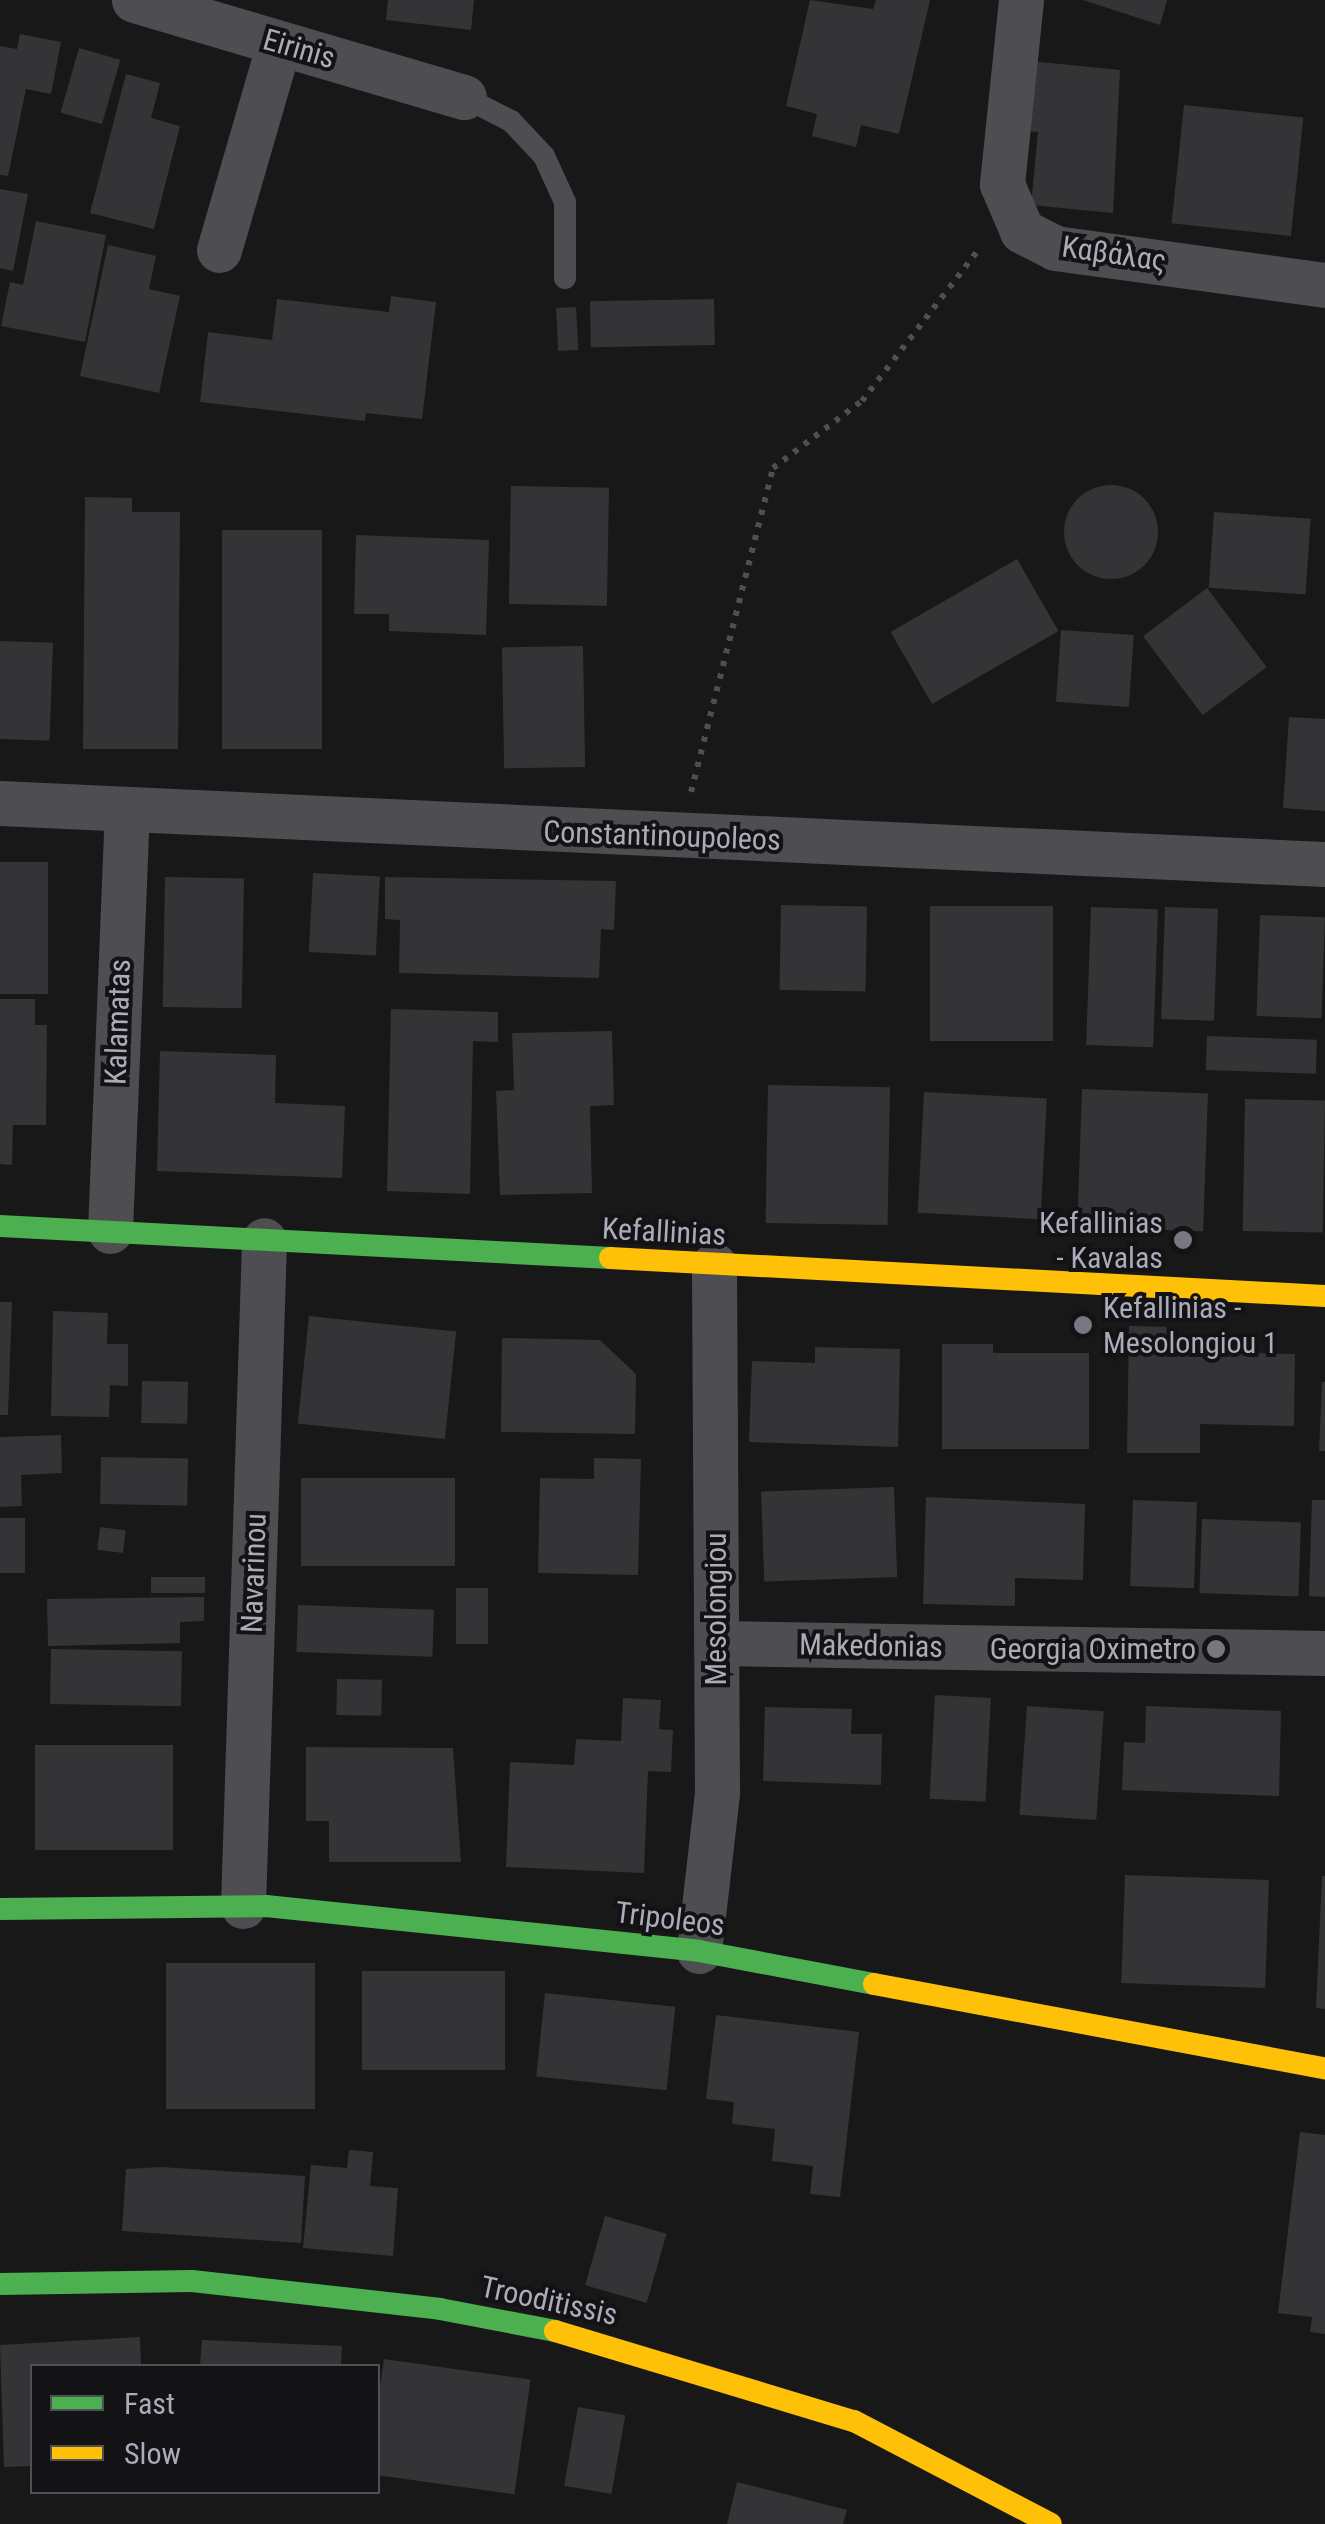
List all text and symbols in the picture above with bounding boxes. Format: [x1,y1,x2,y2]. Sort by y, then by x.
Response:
street label: Eirinis [259,22,339,76]
street label: Καβάλας [1060,229,1168,279]
street label: Constantinoupoleos [543,814,781,858]
street label: Kalamatas [98,958,138,1086]
place label: Kefallinias - Kavalas [1039,1205,1163,1276]
street label: Kefallinias [601,1211,727,1253]
marker: Kefallinias - Kavalas [1172,1229,1194,1251]
place label: Kefallinias - Mesolongiou 1 [1103,1290,1278,1360]
marker: Kefallinias - Mesolongiou 1 [1072,1314,1094,1336]
street label: Navarinou [234,1512,274,1634]
street label: Mesolongiou [698,1532,734,1686]
street label: Makedonias [799,1627,943,1665]
place label: Georgia Oximetro [990,1631,1196,1667]
marker: Georgia Oximetro [1205,1638,1227,1660]
street label: Tripoleos [613,1894,727,1944]
street label: Trooditissis [477,2269,621,2333]
legend [30,2364,380,2494]
text: Fast [124,2386,175,2421]
text: Slow [124,2436,181,2471]

